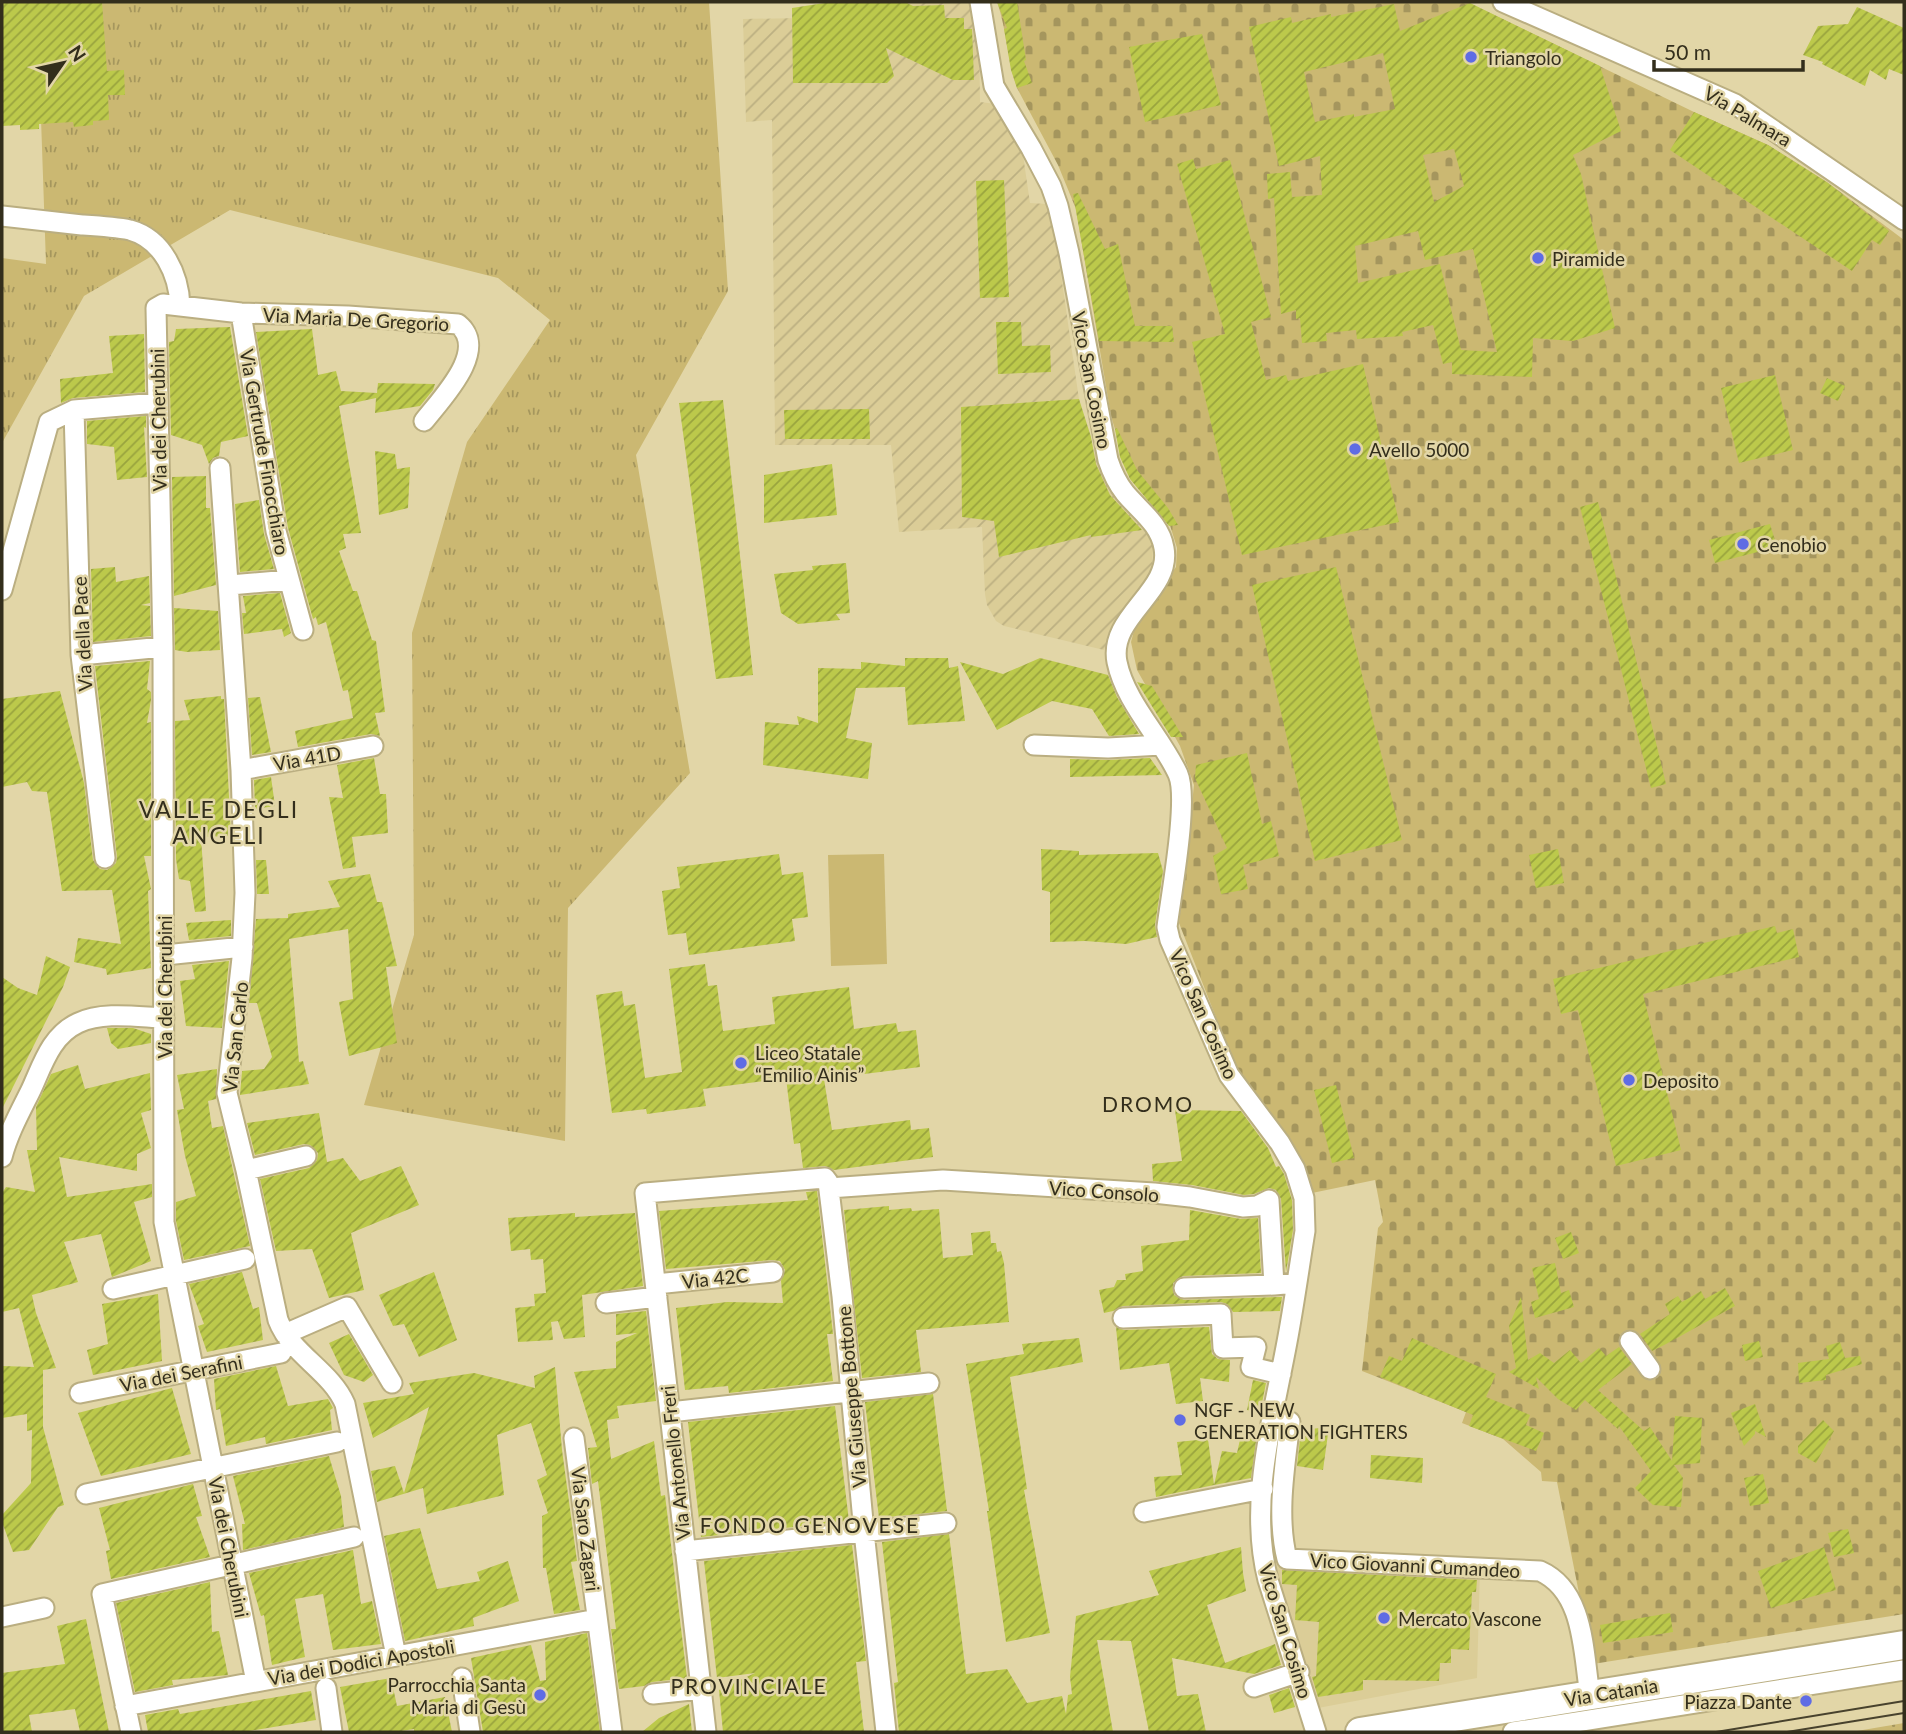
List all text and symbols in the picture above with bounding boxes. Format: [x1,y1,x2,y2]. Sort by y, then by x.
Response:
north arrow [28,28,98,98]
scale bar [1654,28,1803,72]
text: 50 m [1664,39,1711,64]
text: N [64,41,91,66]
place label: Triangolo [1485,46,1561,69]
marker: Triangolo [1463,49,1479,65]
street label: Via Palmara [1700,81,1796,151]
place label: Piramide [1552,247,1625,270]
marker: Piramide [1530,250,1546,266]
street label: Via Maria De Gregorio [262,303,450,335]
street label: Vico San Cosimo [1067,309,1117,451]
street label: Via Gertrude Finocchiaro [236,347,294,557]
street label: Via dei Cherubini [145,348,171,492]
place label: Avello 5000 [1369,438,1469,461]
marker: Avello 5000 [1347,441,1363,457]
place label: Cenobio [1757,533,1827,556]
marker: Cenobio [1735,536,1751,552]
street label: Via della Pace [68,576,96,692]
street label: Via 41D [271,741,343,775]
district label: VALLE DEGLI ANGELI [139,795,299,849]
street label: Via dei Cherubini [153,915,176,1059]
street label: Vico San Cosimo [1165,946,1243,1082]
street label: Via San Carlo [218,981,252,1093]
place label: Liceo Statale “Emilio Ainis” [755,1041,865,1086]
marker: Liceo Statale “Emilio Ainis” [733,1055,749,1071]
place label: Deposito [1643,1069,1719,1092]
marker: Deposito [1621,1072,1637,1088]
district label: DROMO [1102,1091,1194,1116]
street label: Vico Consolo [1048,1176,1160,1206]
street label: Via 42C [681,1263,750,1293]
street label: Via Giuseppe Bottone [832,1305,870,1489]
street label: Via dei Serafini [118,1350,244,1396]
street label: Via Antonello Freri [655,1385,695,1541]
place label: NGF - NEW GENERATION FIGHTERS [1194,1398,1408,1443]
marker: NGF - NEW GENERATION FIGHTERS [1172,1412,1188,1428]
street label: Via Saro Zagari [567,1466,605,1592]
street label: Via dei Cherubini [204,1475,254,1619]
district label: FONDO GENOVESE [700,1512,920,1537]
street label: Vico Giovanni Cumandeo [1309,1548,1521,1582]
street label: Vico San Cosimo [1255,1561,1317,1701]
place label: Mercato Vascone [1398,1607,1541,1630]
marker: Mercato Vascone [1376,1610,1392,1626]
street label: Via dei Dodici Apostoli [266,1634,456,1690]
place label: Parrocchia Santa Maria di Gesù [387,1673,526,1718]
district label: PROVINCIALE [670,1673,828,1698]
street label: Via Catania [1562,1673,1660,1711]
marker: Parrocchia Santa Maria di Gesù [532,1687,548,1703]
place label: Piazza Dante [1684,1690,1792,1713]
marker: Piazza Dante [1798,1693,1814,1709]

